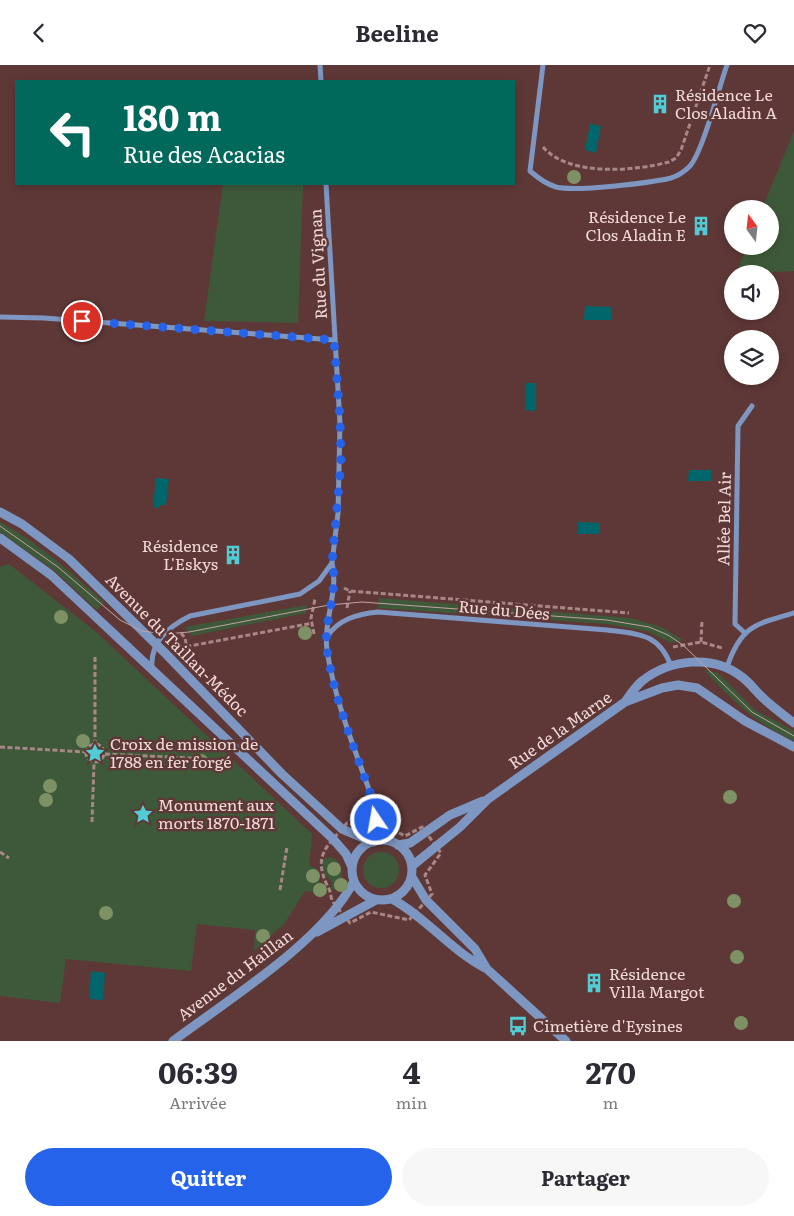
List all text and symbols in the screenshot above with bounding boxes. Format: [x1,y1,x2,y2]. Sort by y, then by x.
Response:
text: Beeline [355,16,439,49]
icon: back [25,19,53,47]
icon: heart [741,19,769,47]
place label: Résidence Le Clos Aladin A [675,82,777,124]
text: 180 m [123,90,222,142]
building icon: Résidence Le Clos Aladin A [649,93,671,115]
icon: left [40,100,105,165]
text: Rue des Acacias [123,137,285,170]
north arrow [724,200,779,255]
map controls [724,200,779,385]
place label: Résidence Le Clos Aladin E [585,204,686,246]
street label: Rue du Vignan [302,208,332,320]
building icon: Résidence Le Clos Aladin E [690,215,712,237]
button: sound [724,265,779,320]
pin [61,300,103,342]
icon: arrive [68,307,96,335]
button: layers [724,330,779,385]
street label: Allée Bel Air [710,471,736,566]
place label: Résidence L'Eskys [142,533,218,575]
building icon: Résidence L'Eskys [222,544,244,566]
street label: Avenue du Taillan-Médoc [101,567,255,721]
street label: Rue du Dées [458,593,551,625]
street label: Rue de la Marne [503,685,616,774]
place label: Croix de mission de 1788 en fer forgé [110,731,258,773]
place icon: Croix de mission de 1788 en fer forgé [84,742,106,764]
place label: Monument aux morts 1870-1871 [158,792,275,834]
position arrow [349,793,401,845]
place icon: Monument aux morts 1870-1871 [132,803,154,825]
street label: Avenue du Haillan [171,922,298,1026]
place label: Résidence Villa Margot [609,961,705,1003]
building icon: Résidence Villa Margot [583,972,605,994]
place label: Cimetière d'Eysines [533,1013,682,1037]
bus stop icon: Cimetière d'Eysines [507,1015,529,1037]
text: 06:39 [158,1049,238,1093]
text: 4 [402,1049,421,1093]
text: 270 [585,1049,636,1093]
text: Arrivée [169,1090,226,1114]
text: min [396,1090,427,1114]
text: m [603,1090,618,1114]
button: Quitter [25,1148,392,1206]
button: Partager [402,1148,769,1206]

